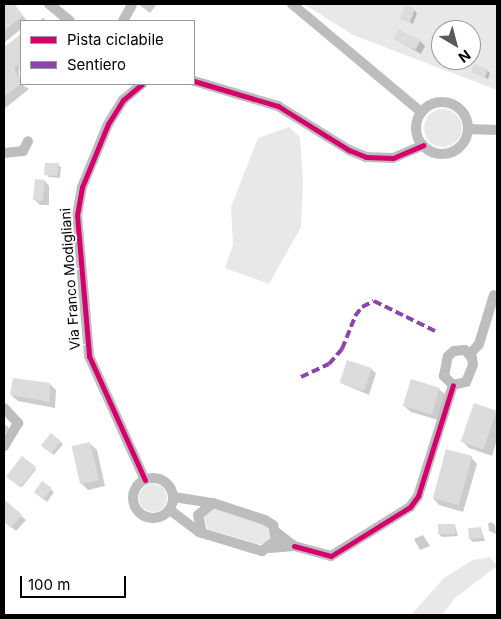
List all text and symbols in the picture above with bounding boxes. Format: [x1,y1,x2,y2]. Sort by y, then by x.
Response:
legend [20,20,195,85]
north arrow [431,20,481,70]
text: Pista ciclabile [67,30,164,49]
text: N [455,47,474,67]
text: Sentiero [67,55,126,74]
street label: Via Franco Modigliani [57,207,83,351]
scale bar [22,566,129,598]
text: 100 m [28,575,70,594]

